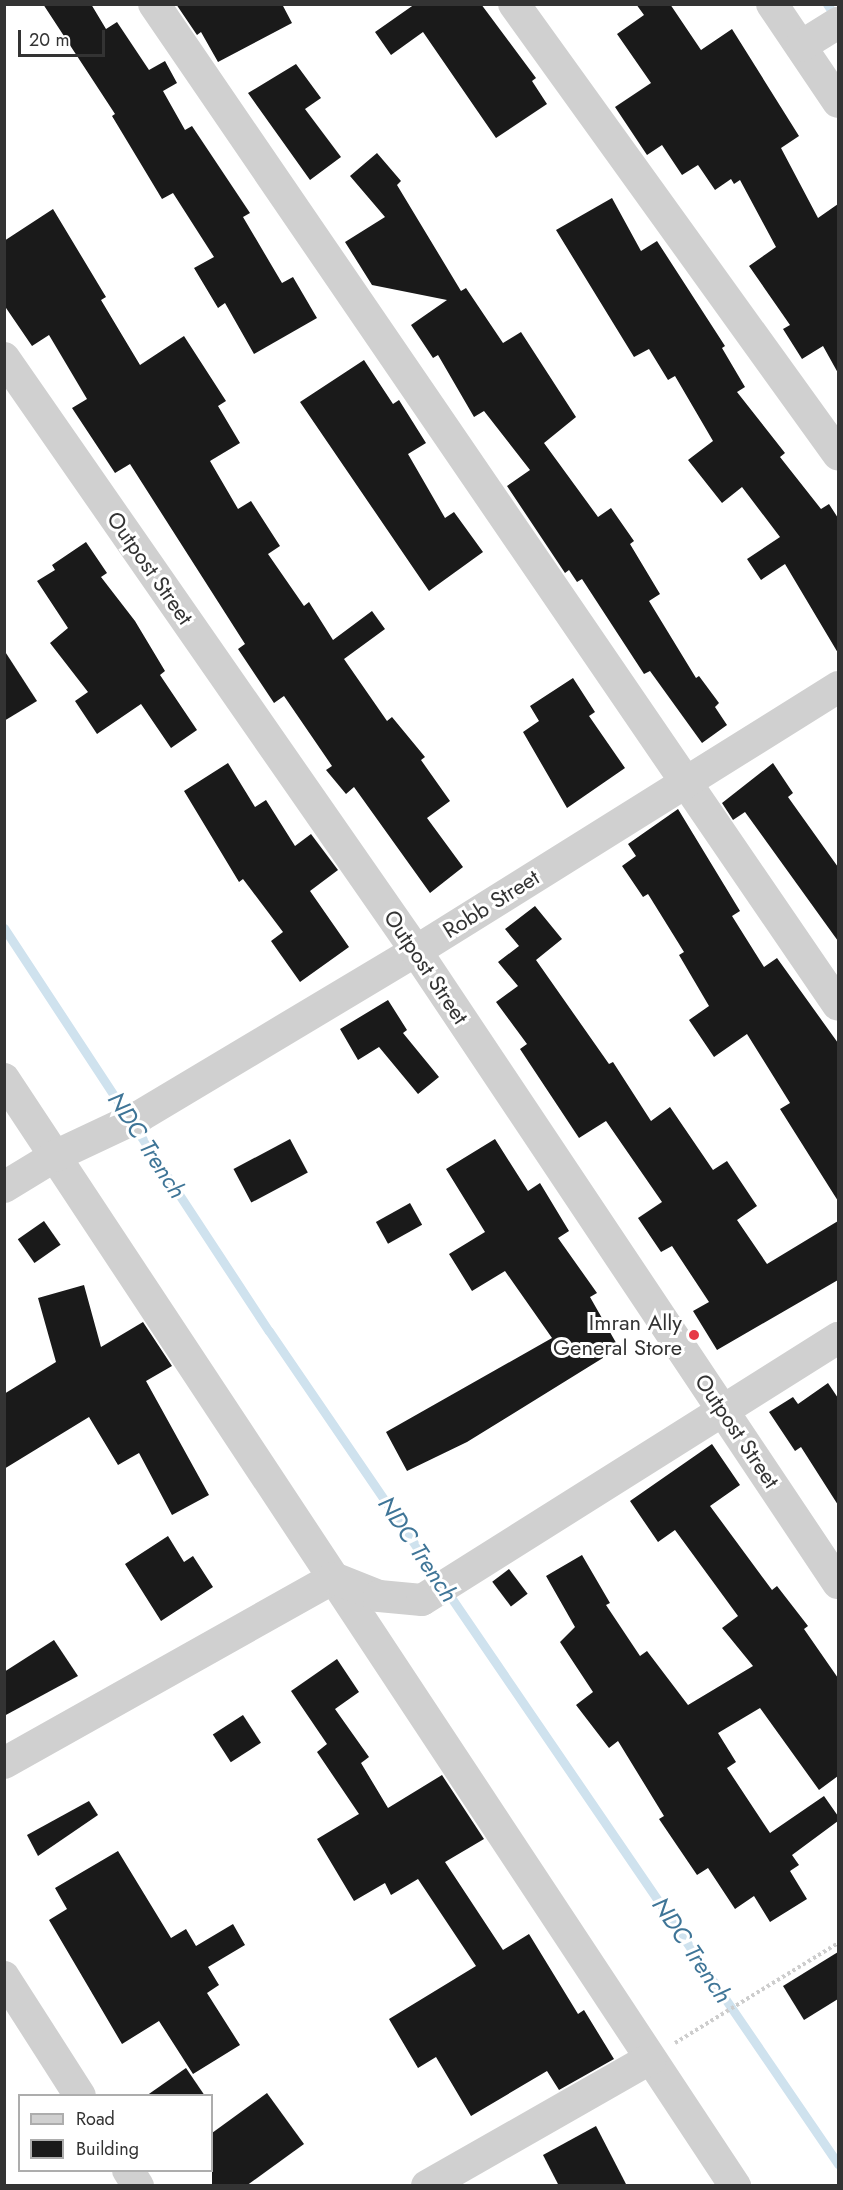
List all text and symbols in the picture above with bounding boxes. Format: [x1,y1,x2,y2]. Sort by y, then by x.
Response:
scale bar [21,18,108,56]
text: 20 m [29,27,69,53]
street label: Outpost Street [101,506,199,630]
street label: Robb Street [438,864,544,944]
street label: Outpost Street [378,905,474,1029]
water label: NDC Trench [102,1086,192,1204]
place label: Imran Ally General Store [553,1309,682,1360]
marker: Imran Ally General Store [687,1328,701,1342]
street label: Outpost Street [689,1369,785,1493]
water label: NDC Trench [372,1491,464,1607]
water label: NDC Trench [646,1892,738,2008]
legend [18,2094,213,2172]
text: Road [76,2106,115,2132]
text: Building [76,2136,139,2162]

